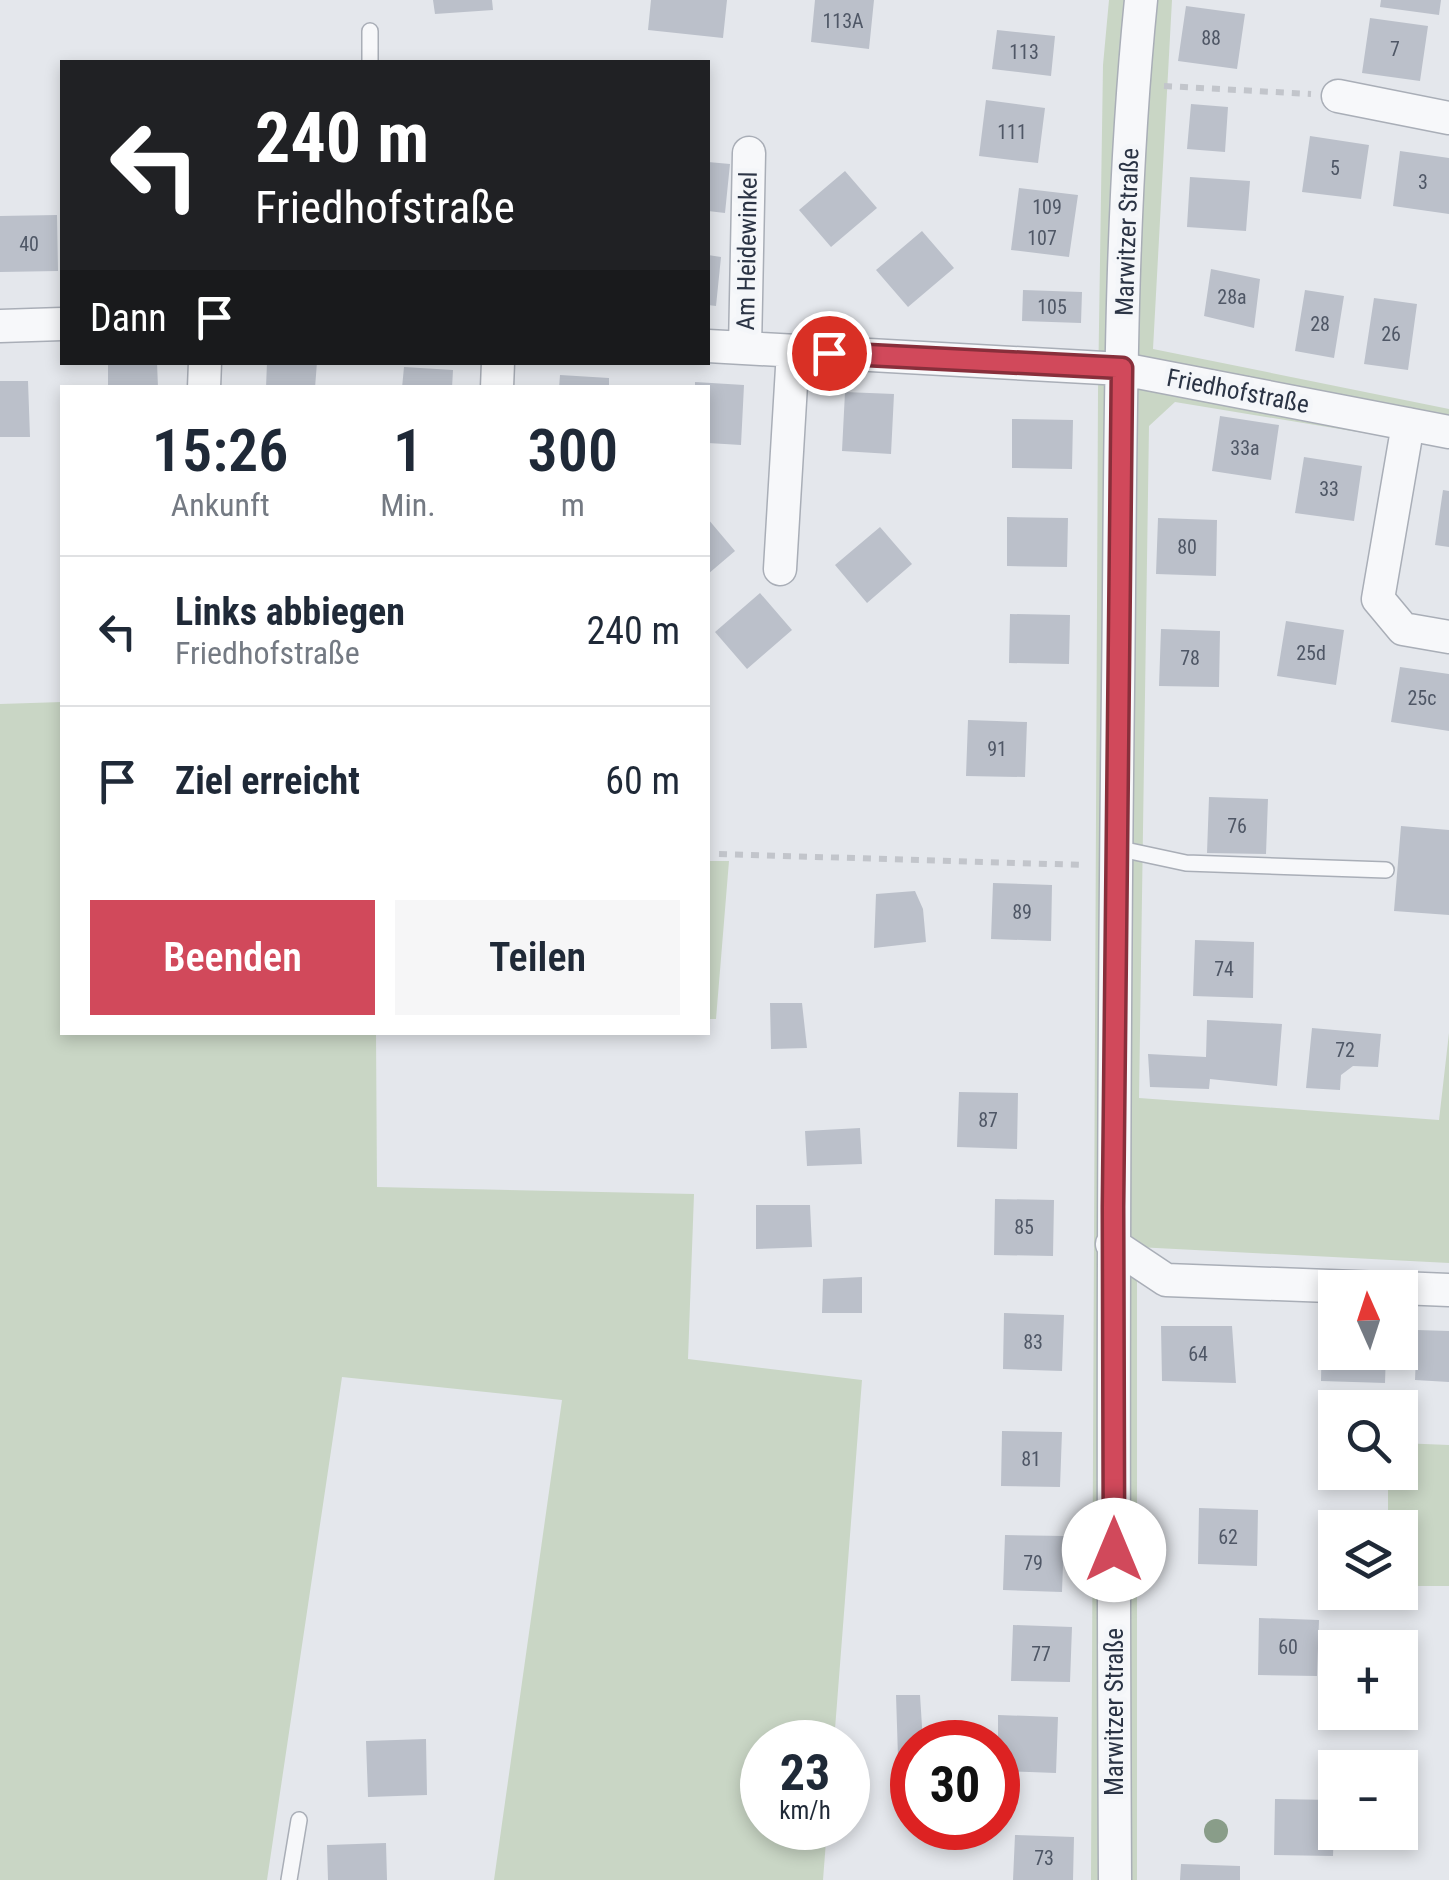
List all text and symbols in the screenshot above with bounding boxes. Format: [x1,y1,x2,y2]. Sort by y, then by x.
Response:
house number: 113A [822,9,864,33]
house number: 88 [1201,26,1221,50]
house number: 7 [1390,37,1400,61]
house number: 113 [1009,40,1039,64]
text: 240 m [255,97,429,179]
icon: left [90,100,220,230]
house number: 111 [997,120,1027,144]
street label: Marwitzer Straße [1110,147,1144,317]
house number: 5 [1330,156,1340,180]
house number: 3 [1418,170,1428,194]
street label: Am Heidewinkel [731,171,763,331]
text: Friedhofstraße [255,181,515,234]
house number: 109 [1032,195,1062,219]
house number: 107 [1027,226,1057,250]
house number: 40 [19,232,39,256]
house number: 28a [1217,285,1247,309]
icon: arrive [187,290,242,345]
house number: 105 [1037,295,1067,319]
text: Dann [90,296,167,340]
pin [787,311,872,396]
house number: 28 [1310,312,1330,336]
house number: 26 [1381,322,1401,346]
icon: arrive [802,326,857,381]
street label: Friedhofstraße [1164,363,1312,419]
text: 15:26 [152,415,288,486]
text: 1 [393,415,423,486]
text: 300 [528,415,618,486]
house number: 33a [1230,436,1260,460]
house number: 33 [1319,477,1339,501]
text: Ankunft [171,486,270,524]
text: Min. [380,486,436,524]
text: m [561,486,585,524]
house number: 80 [1177,535,1197,559]
text: Links abbiegen [175,590,405,634]
icon: left [90,604,145,659]
text: 240 m [586,609,680,653]
text: Friedhofstraße [175,634,360,672]
house number: 25d [1296,641,1326,665]
house number: 78 [1180,646,1200,670]
house number: 25c [1408,686,1436,710]
house number: 91 [987,737,1007,761]
icon: arrive [90,754,145,809]
text: Ziel erreicht [175,759,360,803]
text: 60 m [605,759,680,803]
house number: 76 [1227,814,1247,838]
button: Beenden [90,900,375,1015]
button: Teilen [395,900,680,1015]
house number: 89 [1012,900,1032,924]
house number: 74 [1214,957,1234,981]
house number: 72 [1335,1038,1355,1062]
house number: 87 [978,1108,998,1132]
house number: 85 [1014,1215,1034,1239]
north arrow [1318,1270,1418,1370]
map controls [1318,1270,1418,1850]
house number: 83 [1023,1330,1043,1354]
house number: 64 [1188,1342,1208,1366]
button: search [1318,1390,1418,1490]
house number: 81 [1021,1447,1041,1471]
position arrow [1062,1498,1166,1602]
button: layers [1318,1510,1418,1610]
house number: 62 [1218,1525,1238,1549]
house number: 79 [1023,1551,1043,1575]
street label: Marwitzer Straße [1100,1628,1129,1796]
button: + [1318,1630,1418,1730]
house number: 60 [1278,1635,1298,1659]
house number: 77 [1031,1642,1051,1666]
speed limit sign: 30 [890,1720,1020,1850]
text: 23 [780,1744,830,1802]
button: − [1318,1750,1418,1850]
text: km/h [779,1796,831,1825]
house number: 73 [1034,1846,1054,1870]

